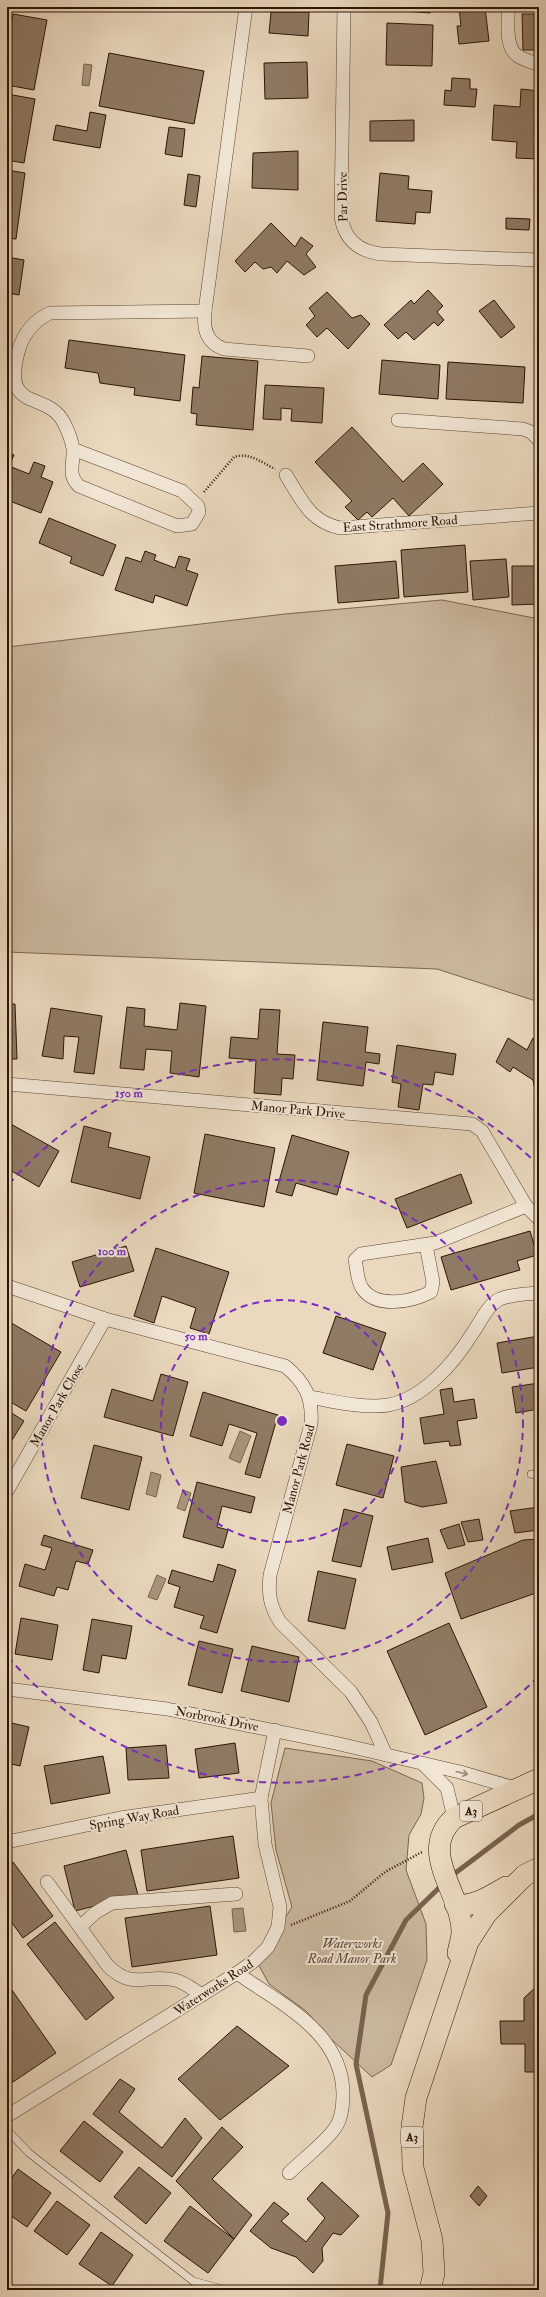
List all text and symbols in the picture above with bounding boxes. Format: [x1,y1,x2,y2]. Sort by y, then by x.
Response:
street label: Par Drive [335,171,351,222]
street label: East Strathmore Road [342,512,459,536]
text: 150 m [115,1086,143,1101]
street label: Manor Park Drive [250,1098,346,1122]
text: 100 m [98,1244,127,1259]
text: 50 m [184,1329,208,1344]
street label: Manor Park Close [27,1360,87,1450]
centre of rings [275,1414,289,1428]
street label: Manor Park Road [279,1422,319,1516]
street label: Norbrook Drive [174,1703,260,1735]
one-way arrow [455,1769,468,1777]
road number: A3 [460,1801,482,1821]
street label: Spring Way Road [88,1802,181,1835]
park label: Waterworks Road Manor Park [307,1936,396,1967]
street label: Waterworks Road [170,1956,257,2020]
road number: A3 [401,2127,423,2147]

